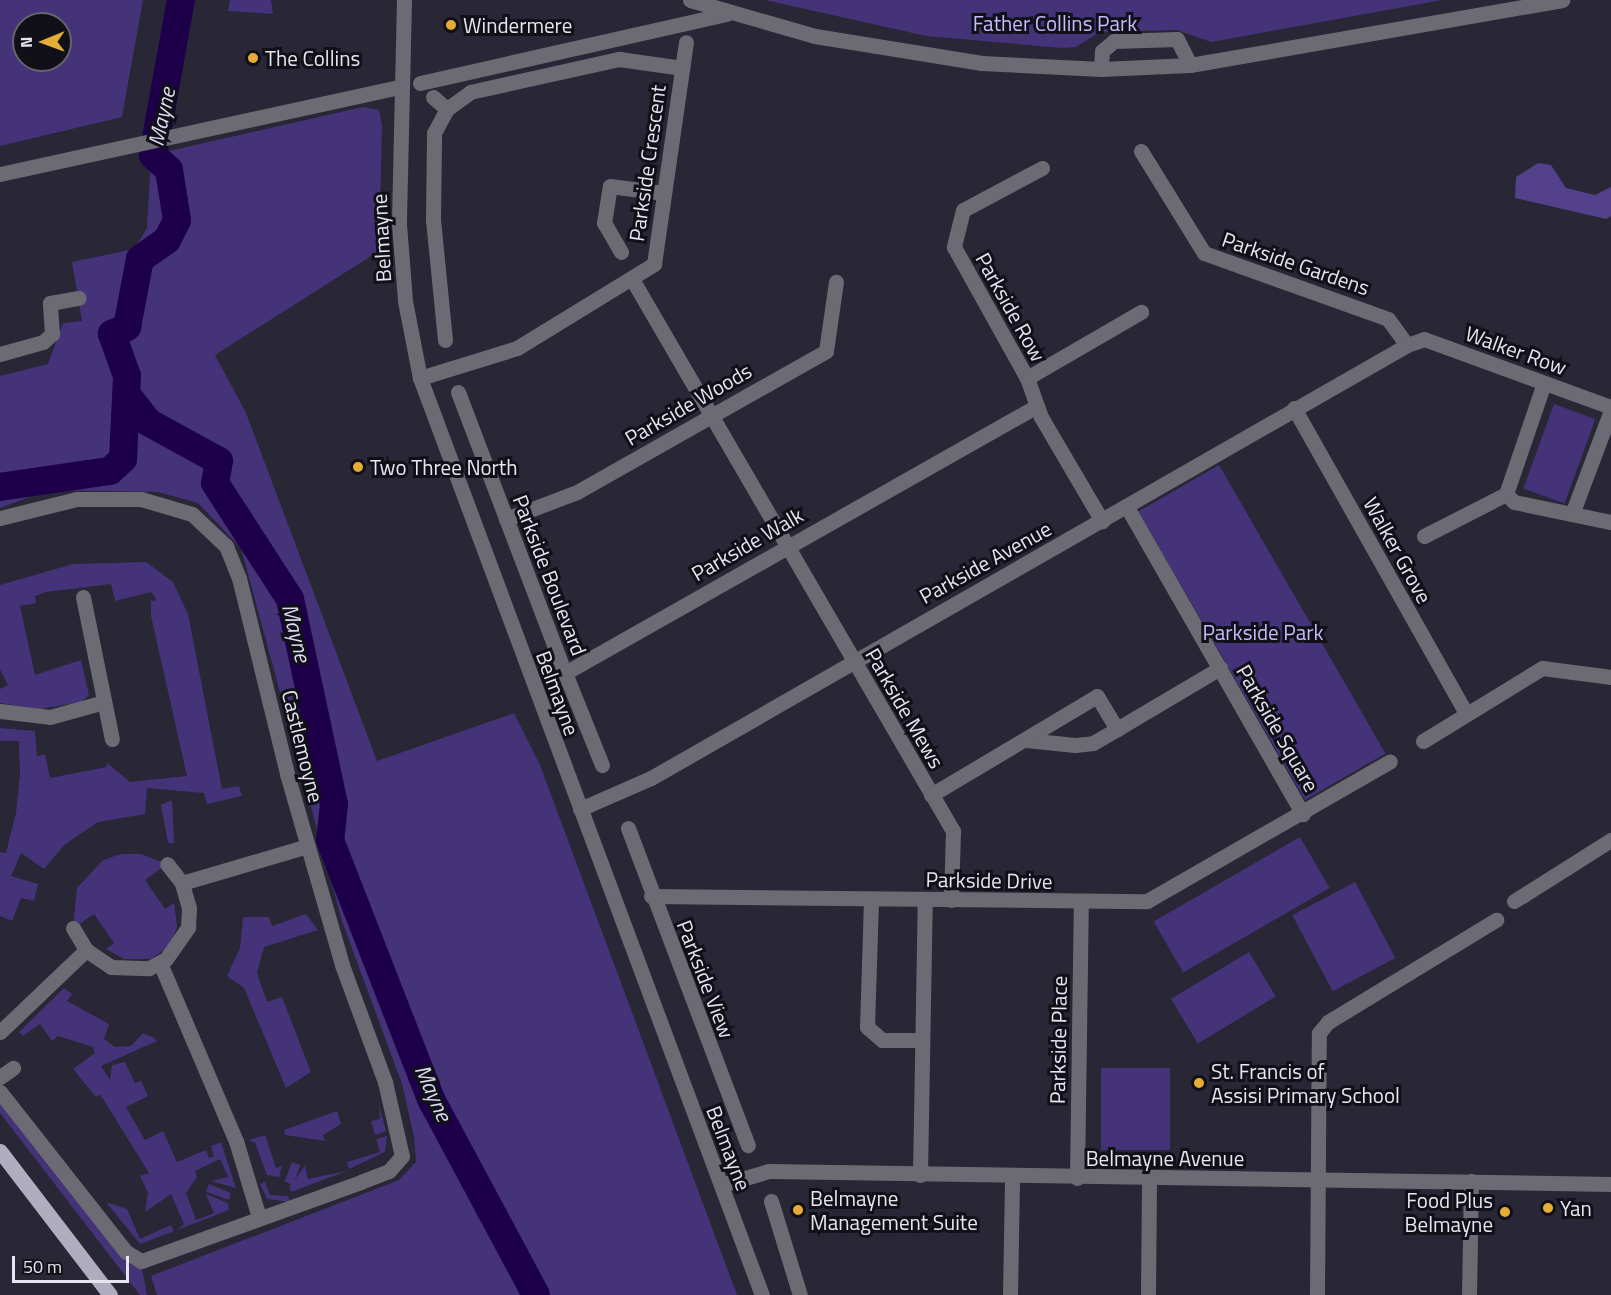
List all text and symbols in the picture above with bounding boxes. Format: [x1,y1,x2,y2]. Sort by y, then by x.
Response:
park label: Father Collins Park [973,10,1137,36]
north arrow [12,12,72,72]
place label: Windermere [463,12,572,38]
marker: Windermere [444,18,458,32]
text: N [14,37,38,48]
place label: The Collins [265,45,360,71]
marker: The Collins [246,51,260,65]
street label: Parkside Crescent [624,83,670,243]
water label: Mayne [143,85,181,149]
street label: Belmayne [366,193,396,283]
street label: Parkside Gardens [1219,226,1373,300]
street label: Parkside Row [971,248,1051,366]
street label: Walker Row [1462,320,1570,380]
street label: Parkside Woods [620,358,756,450]
place label: Two Three North [370,454,518,480]
marker: Two Three North [351,460,365,474]
street label: Parkside Boulevard [508,491,592,659]
street label: Walker Grove [1359,493,1437,607]
street label: Parkside Walk [687,502,807,586]
street label: Parkside Avenue [915,515,1055,609]
water label: Mayne [276,601,316,665]
park label: Parkside Park [1202,619,1324,645]
street label: Parkside Mews [860,643,950,773]
street label: Belmayne [531,647,585,739]
street label: Parkside Square [1231,660,1325,796]
street label: Castlemoyne [277,687,329,805]
street label: Parkside Drive [925,866,1053,894]
street label: Parkside View [672,917,740,1041]
street label: Parkside Place [1044,976,1072,1104]
place label: St. Francis of Assisi Primary School [1211,1058,1400,1108]
water label: Mayne [409,1061,457,1125]
marker: St. Francis of Assisi Primary School [1192,1076,1206,1090]
street label: Belmayne [701,1102,757,1194]
street label: Belmayne Avenue [1086,1145,1244,1171]
place label: Belmayne Management Suite [810,1185,978,1235]
place label: Food Plus Belmayne [1405,1187,1493,1237]
place label: Yan [1560,1195,1592,1221]
marker: Yan [1541,1201,1555,1215]
marker: Belmayne Management Suite [791,1203,805,1217]
marker: Food Plus Belmayne [1498,1205,1512,1219]
scale bar [15,1244,132,1282]
text: 50 m [23,1253,62,1280]

